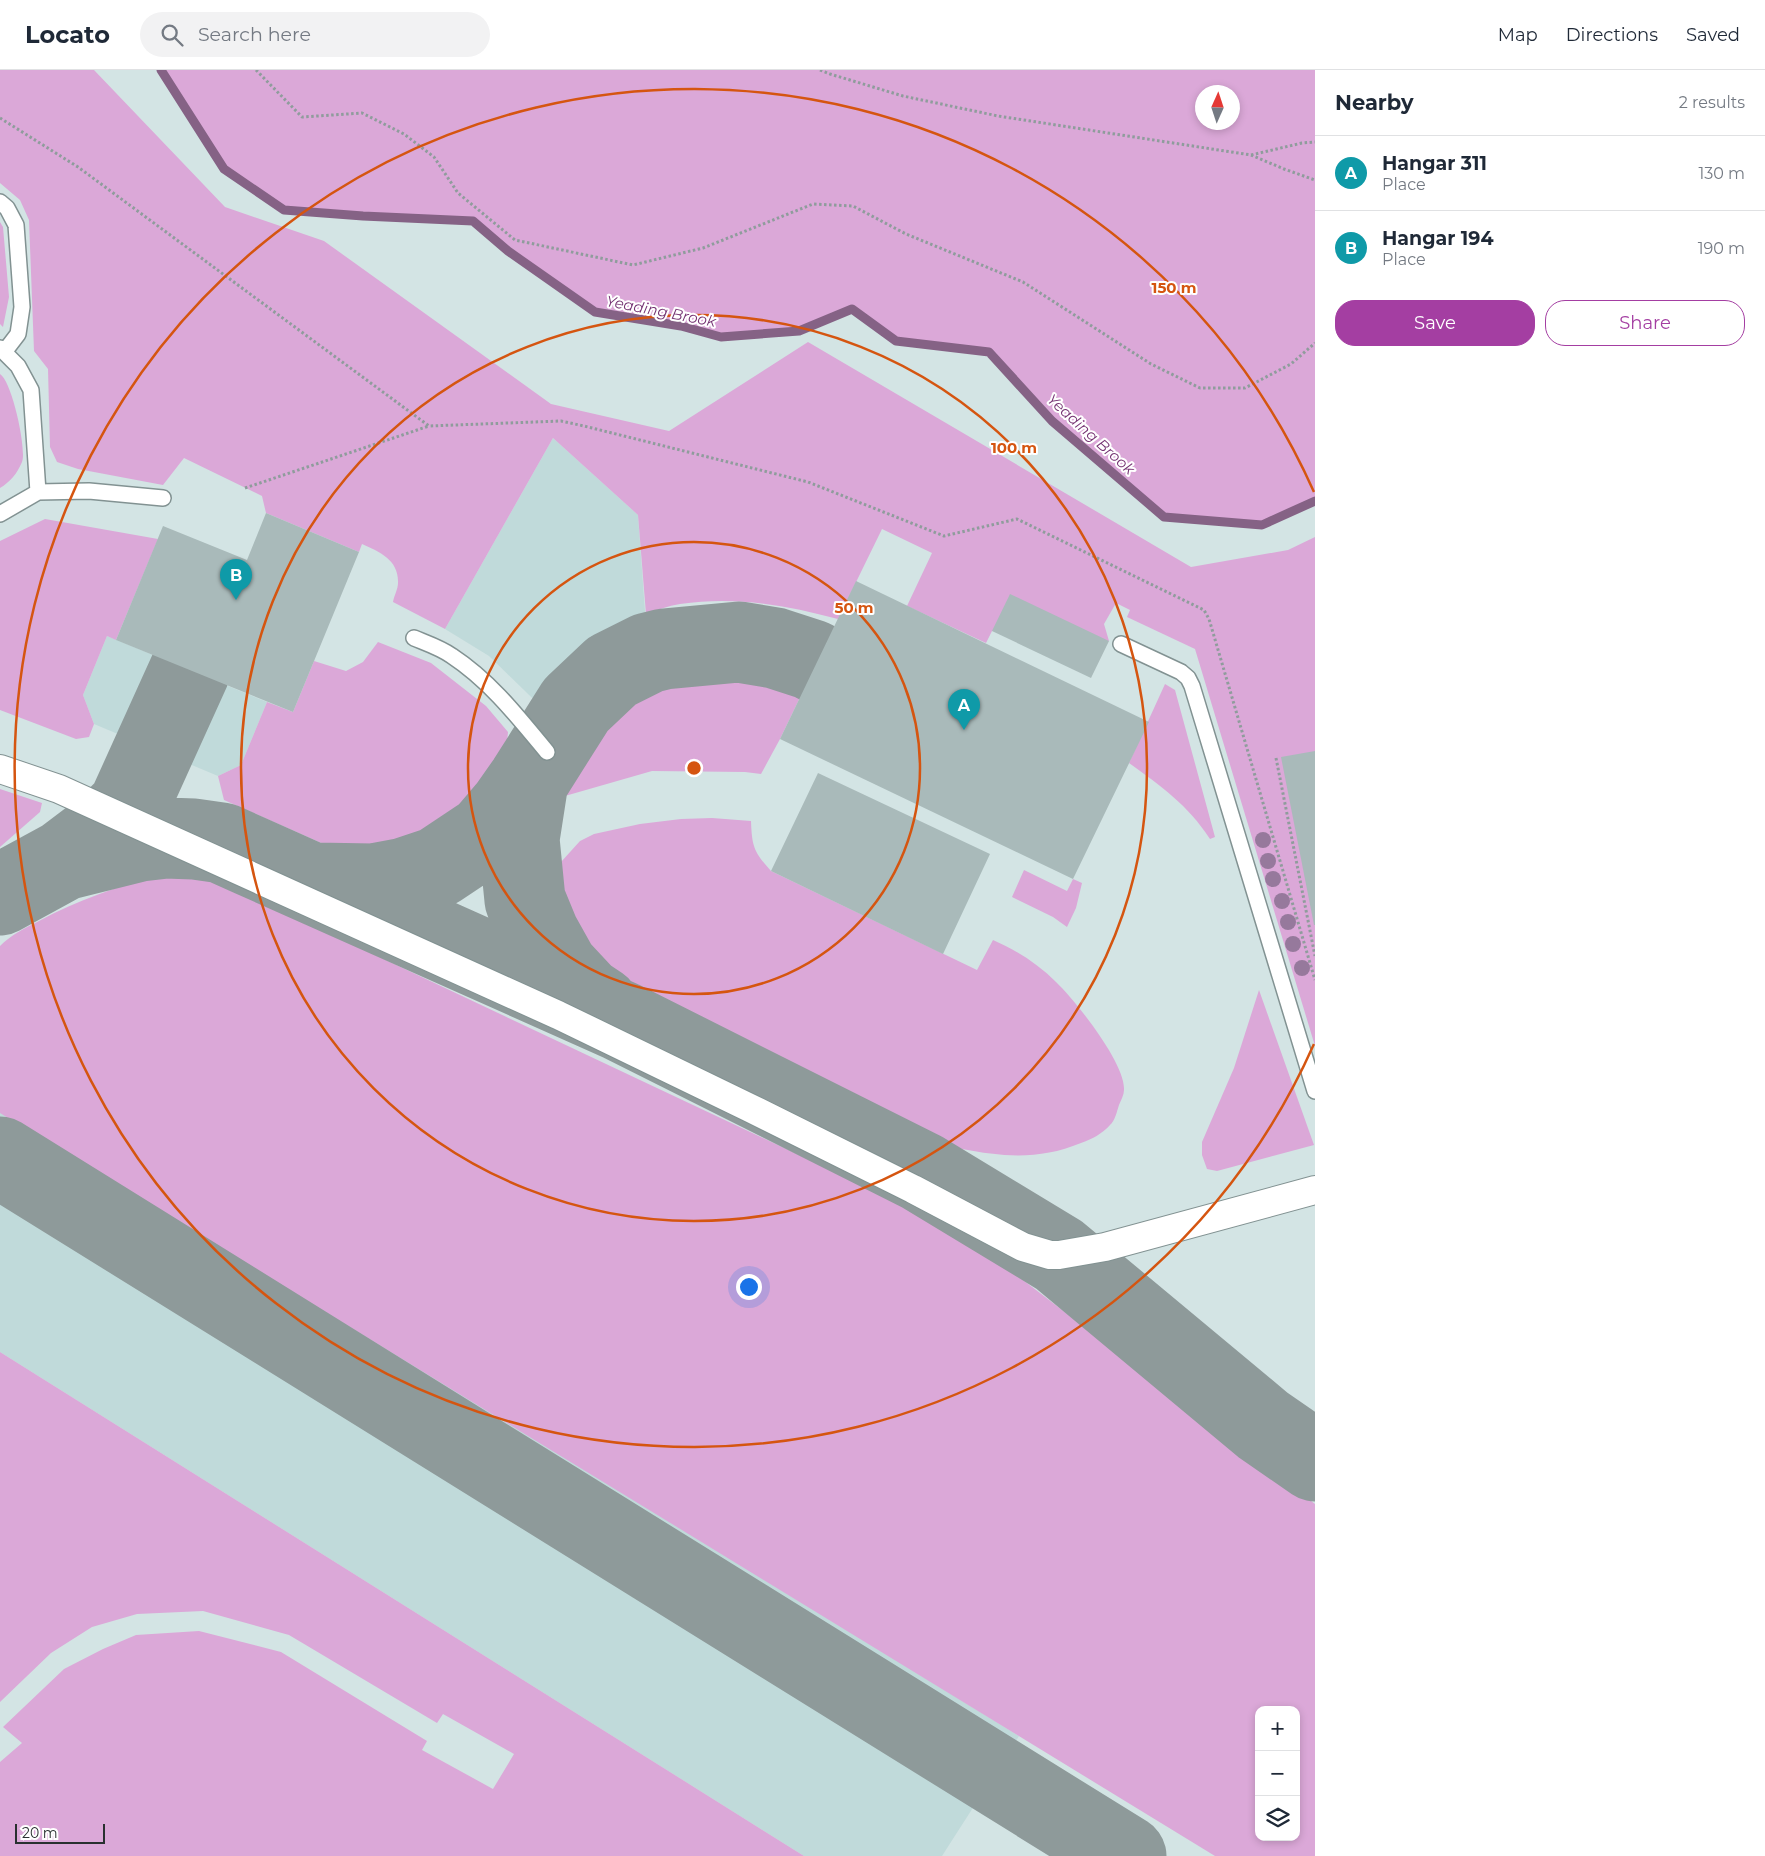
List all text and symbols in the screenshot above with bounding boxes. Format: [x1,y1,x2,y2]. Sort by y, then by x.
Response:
search box [140,12,490,57]
text: Locato [25,20,110,49]
icon: search [158,21,186,49]
text: Search here [198,23,311,46]
text: Map [1498,24,1538,46]
text: Directions [1566,24,1658,46]
text: Saved [1686,24,1740,46]
north arrow [1195,85,1240,130]
text: Nearby [1335,90,1414,115]
text: 2 results [1679,93,1745,112]
text: Hangar 311 [1382,152,1487,175]
text: A [1345,164,1357,183]
text: 130 m [1698,164,1745,183]
text: Place [1382,175,1426,194]
text: Hangar 194 [1382,227,1494,250]
text: B [1345,239,1357,258]
text: 190 m [1698,239,1745,258]
text: Place [1382,250,1426,269]
text: 150 m [1152,278,1196,297]
water label: Yeading Brook [604,291,719,331]
button: Save [1335,300,1535,346]
button: Share [1545,300,1745,346]
water label: Yeading Brook [1043,390,1140,479]
text: 100 m [991,438,1037,457]
pin: B [220,559,252,600]
text: 50 m [834,598,874,617]
pin: A [948,689,980,730]
centre of rings [685,759,703,777]
your location [736,1274,762,1300]
map controls [1255,1706,1300,1841]
button: + [1255,1706,1300,1751]
button: − [1255,1751,1300,1796]
button: layers [1255,1796,1300,1841]
scale bar [15,1821,105,1844]
text: 20 m [22,1824,58,1842]

